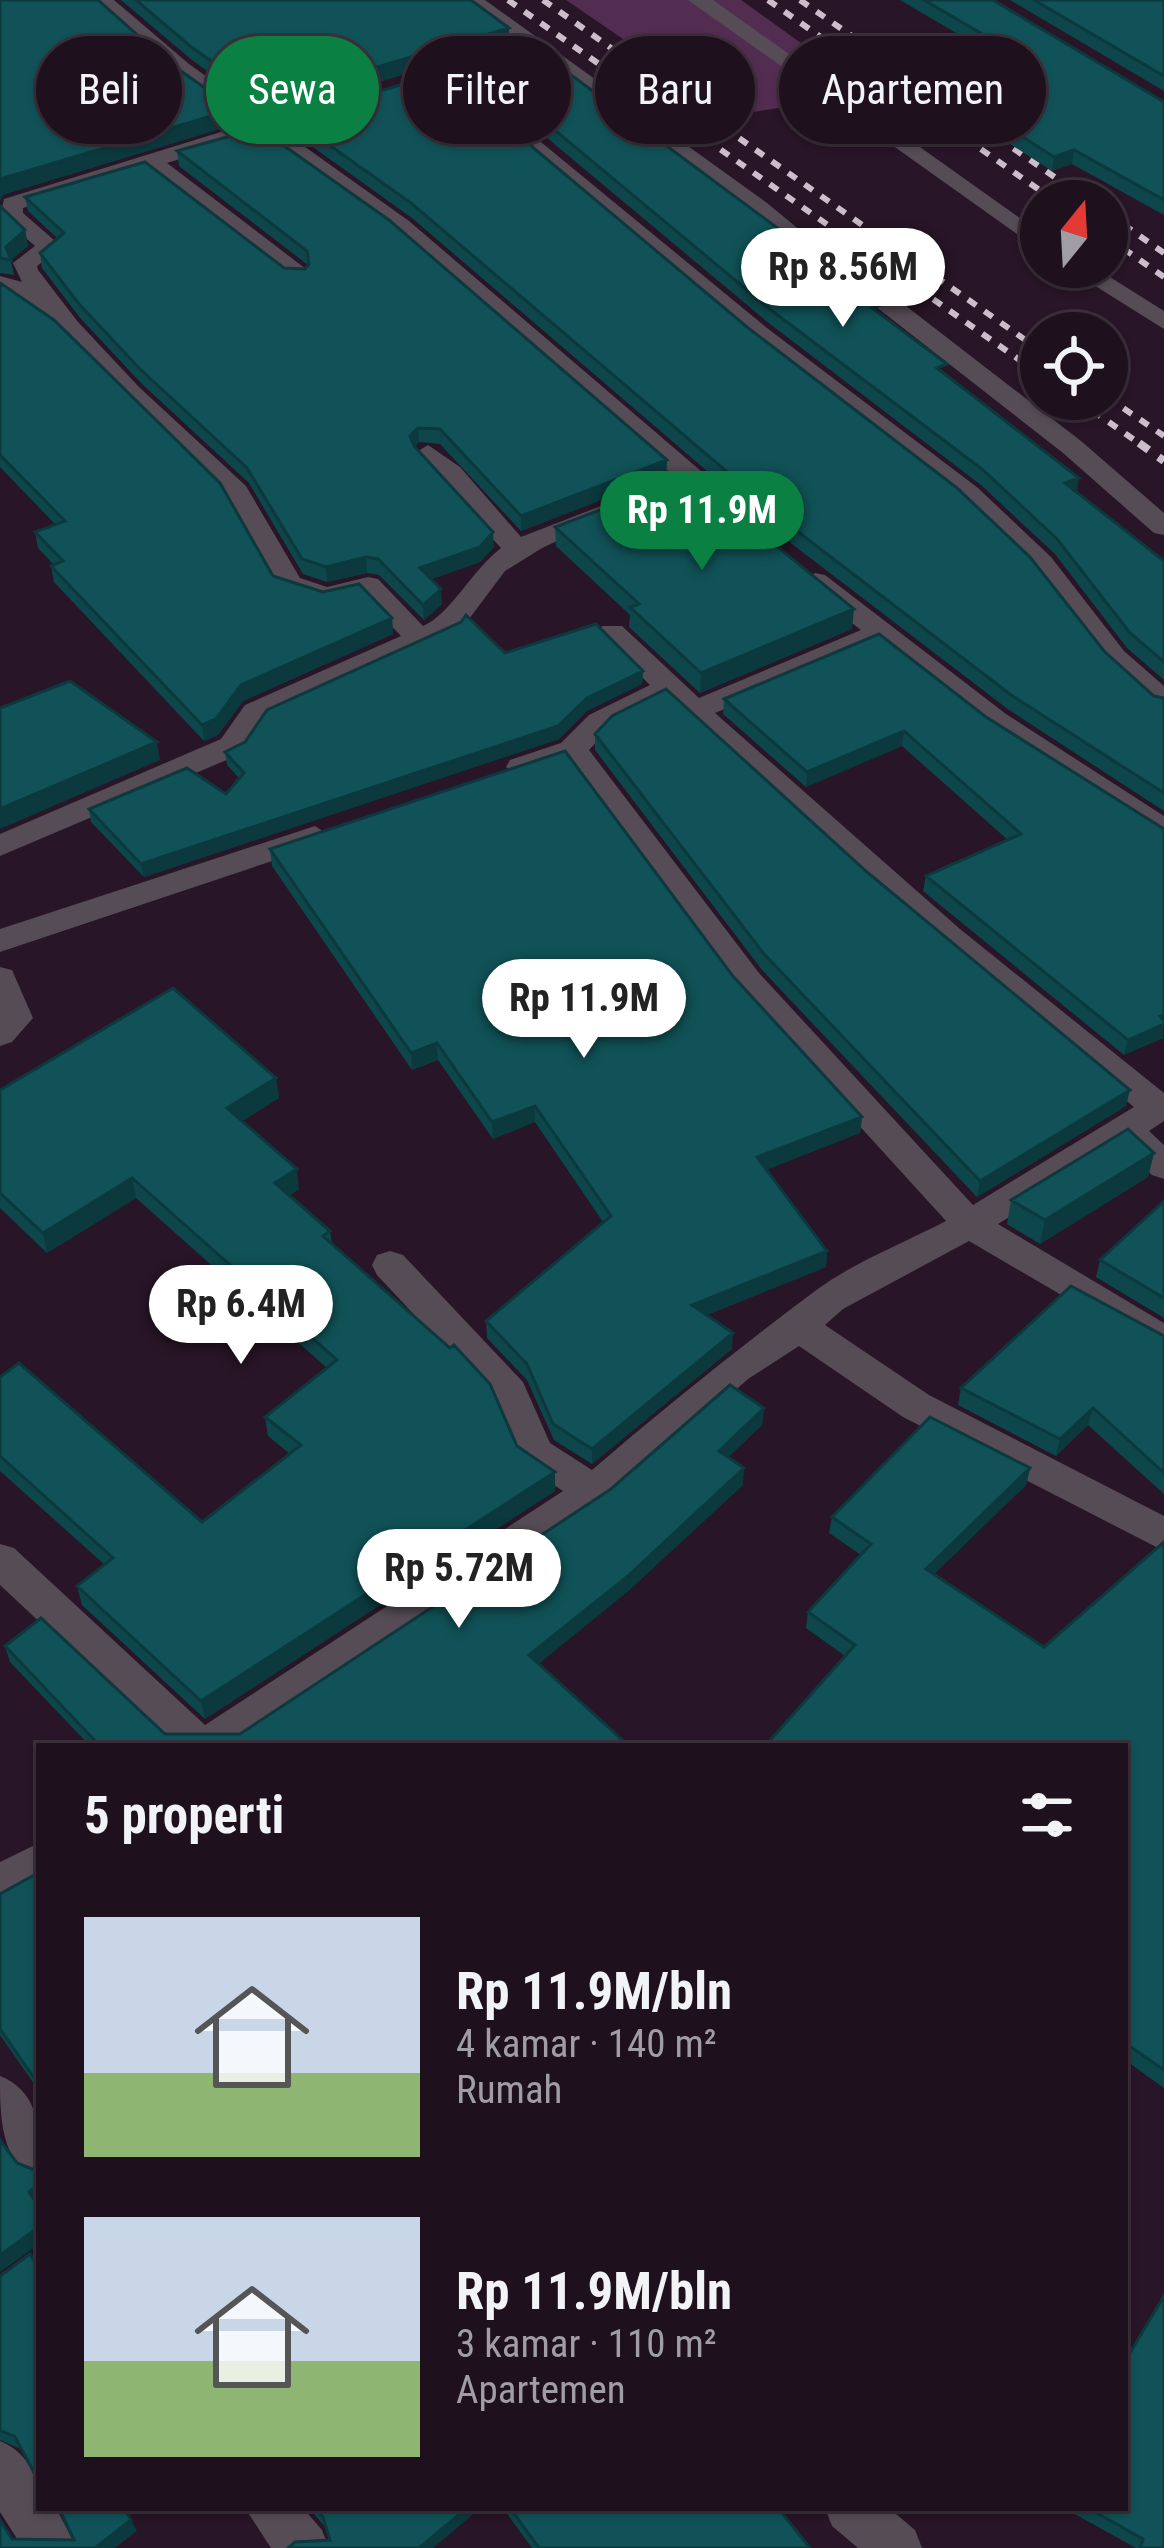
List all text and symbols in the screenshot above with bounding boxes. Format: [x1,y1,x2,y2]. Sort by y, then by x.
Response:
chip: Beli [36,36,182,144]
chip: Sewa [206,36,379,144]
chip: Filter [403,36,571,144]
chip: Baru [595,36,755,144]
chip: Apartemen [779,36,1046,144]
north arrow [1020,180,1128,288]
map controls [1020,180,1128,420]
pin: Rp 8.56M [719,228,967,330]
text: Rp 8.56M [768,244,918,290]
button: locate [1020,312,1128,420]
pin: Rp 11.9M [578,471,826,573]
text: Rp 11.9M [627,487,777,533]
pin: Rp 11.9M [460,959,708,1061]
text: Rp 11.9M [509,975,659,1021]
pin: Rp 6.4M [130,1265,352,1367]
text: Rp 6.4M [176,1281,306,1327]
pin: Rp 5.72M [335,1529,583,1631]
text: Rp 5.72M [384,1545,534,1591]
icon: filters [1014,1782,1080,1848]
text: 5 properti [84,1786,284,1845]
text: Rp 11.9M/bln [456,1962,732,2021]
icon: home [180,1965,324,2109]
text: 4 kamar · 140 m² [456,2021,717,2067]
text: Rumah [456,2067,562,2113]
text: Rp 11.9M/bln [456,2262,732,2321]
icon: home [180,2265,324,2409]
text: 3 kamar · 110 m² [456,2321,717,2367]
text: Apartemen [456,2367,626,2413]

